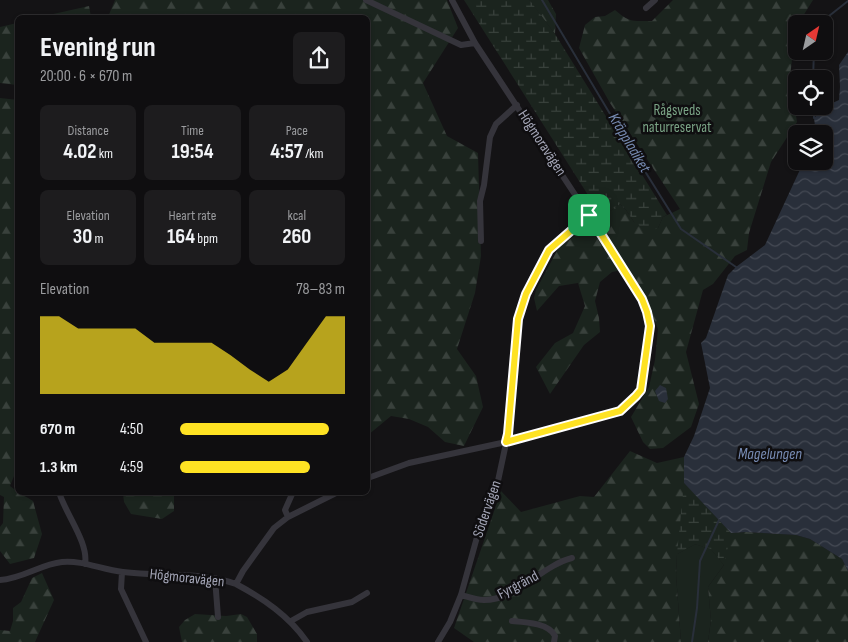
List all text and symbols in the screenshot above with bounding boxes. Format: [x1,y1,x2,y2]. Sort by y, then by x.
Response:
north arrow [788,15,832,60]
map controls [788,15,833,170]
text: Evening run [40,31,156,64]
button: share [293,32,345,84]
text: 20:00 · 6 × 670 m [40,67,132,86]
button: locate [788,70,833,115]
park label: Rågsveds naturreservat [642,101,712,137]
street label: Högmoravägen [514,106,570,180]
water label: Kräppladiket [604,110,655,177]
text: Distance [68,122,109,139]
text: Time [181,122,204,139]
text: Pace [286,122,308,139]
button: layers [788,125,833,170]
text: 4.02 [63,139,97,164]
text: 19:54 [172,139,213,164]
text: 4:57 [270,139,303,164]
text: km [97,145,113,162]
text: /km [303,145,323,162]
pin [568,194,610,236]
icon: arrive [575,201,603,229]
text: Elevation [67,207,110,224]
text: Heart rate [169,207,216,224]
text: kcal [288,207,306,224]
text: 30 [73,224,92,249]
text: 164 [167,224,195,249]
text: 260 [282,224,311,249]
text: m [92,230,103,247]
text: bpm [195,230,218,247]
text: Elevation [40,280,89,299]
text: 78–83 m [296,280,345,299]
text: 670 m [40,420,75,439]
text: 4:50 [120,420,143,439]
water label: Magelungen [738,445,802,464]
text: 1.3 km [40,458,77,477]
text: 4:59 [120,458,143,477]
street label: Södervägen [468,478,506,540]
street label: Högmoravägen [149,565,225,591]
street label: Fyrgränd [494,566,542,604]

